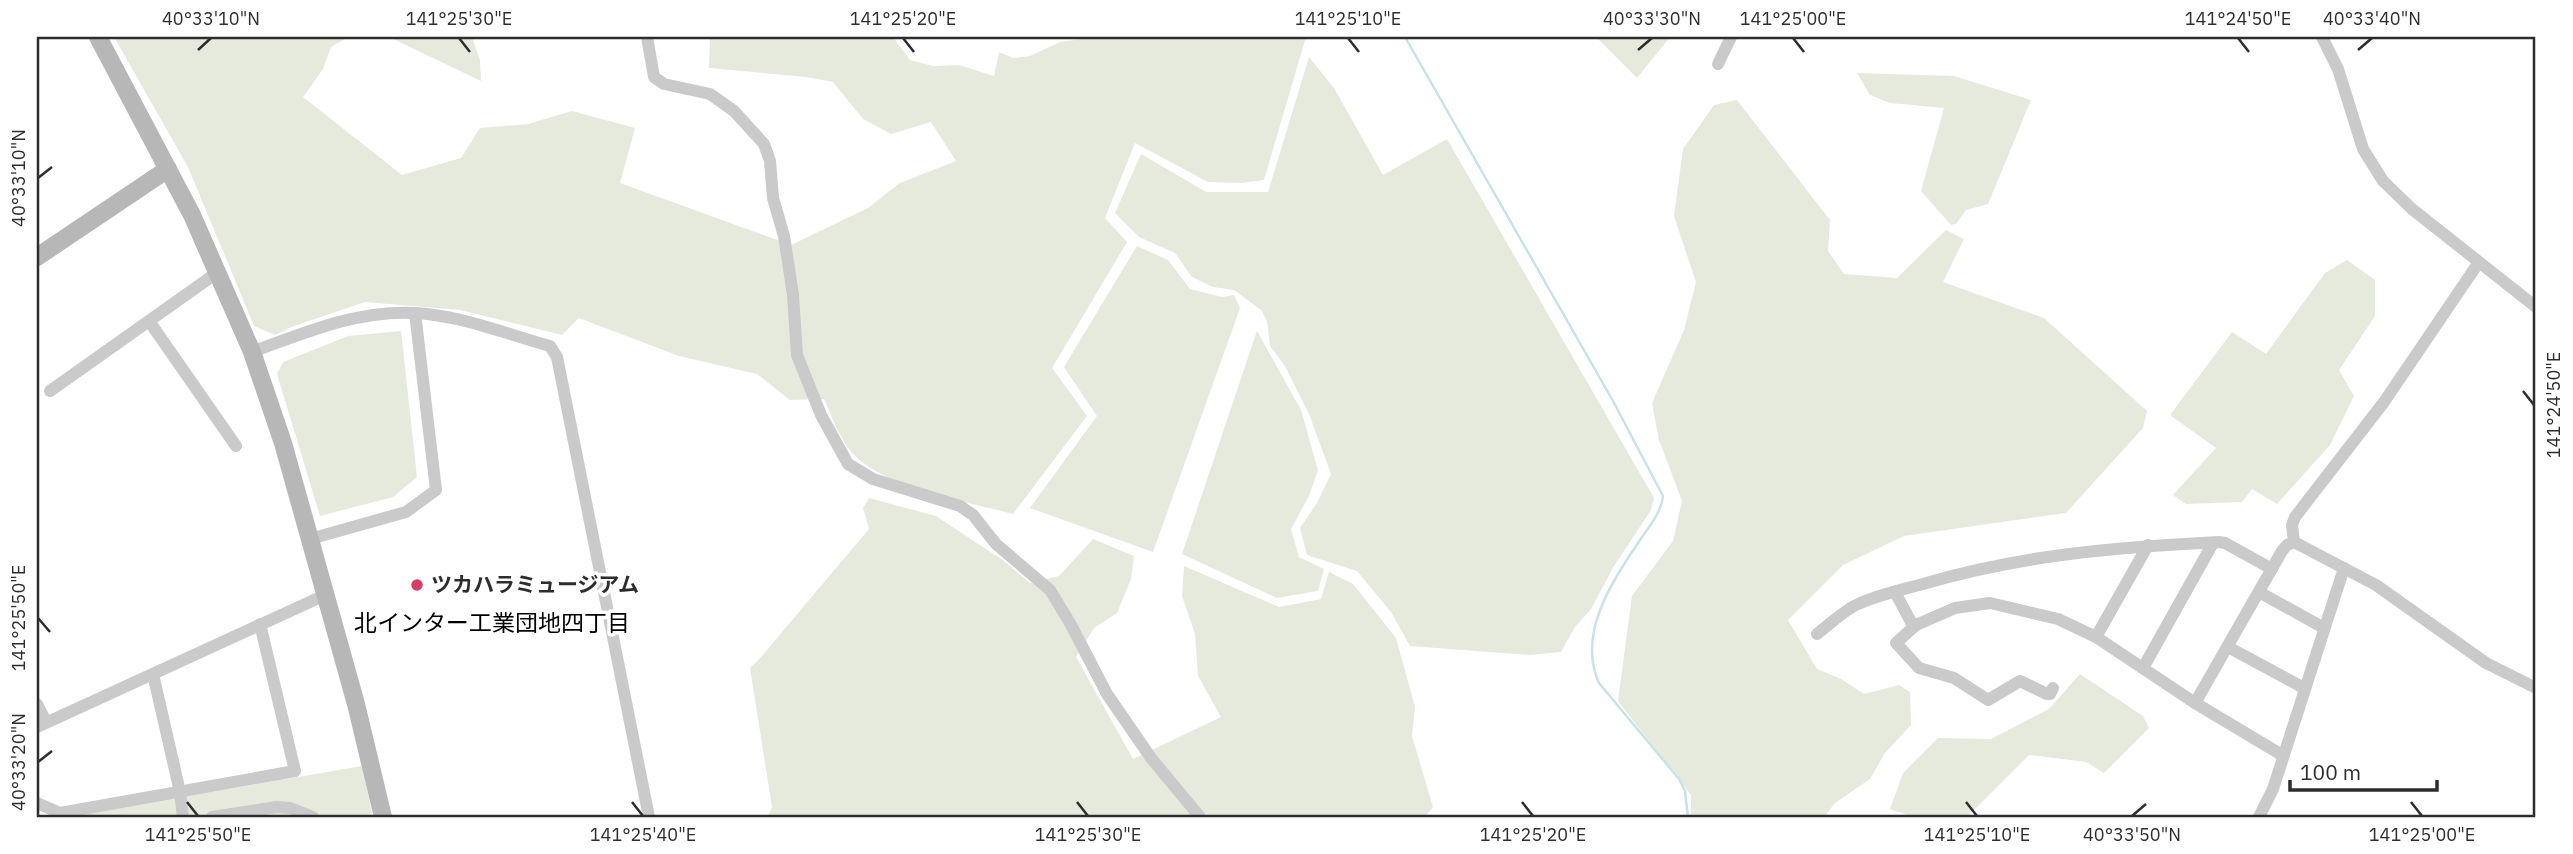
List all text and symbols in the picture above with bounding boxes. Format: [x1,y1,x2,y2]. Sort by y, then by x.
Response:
text: 40°33'10"N [162,7,260,30]
text: 141°25'30"E [406,7,512,30]
text: 141°25'20"E [850,7,956,30]
text: 141°25'10"E [1295,7,1401,30]
text: 40°33'30"N [1603,7,1701,30]
text: 141°25'00"E [1740,7,1846,30]
text: 141°24'50"E [2185,7,2291,30]
text: 40°33'40"N [2323,7,2421,30]
text: 40°33'10"N [7,129,30,227]
text: 141°24'50"E [2542,352,2565,458]
text: 141°25'50"E [7,565,30,671]
place label: ツカハラミュージアム [431,570,639,598]
marker: ツカハラミュージアム [409,577,425,593]
district label: 北インター工業団地四丁目 [354,607,630,637]
text: 40°33'20"N [7,713,30,811]
scale bar [2290,749,2436,793]
text: 100 m [2300,758,2361,786]
text: 141°25'50"E [145,823,251,846]
text: 141°25'40"E [590,823,696,846]
text: 141°25'30"E [1035,823,1141,846]
text: 141°25'20"E [1480,823,1586,846]
text: 141°25'10"E [1924,823,2030,846]
text: 40°33'50"N [2083,823,2181,846]
text: 141°25'00"E [2369,823,2475,846]

